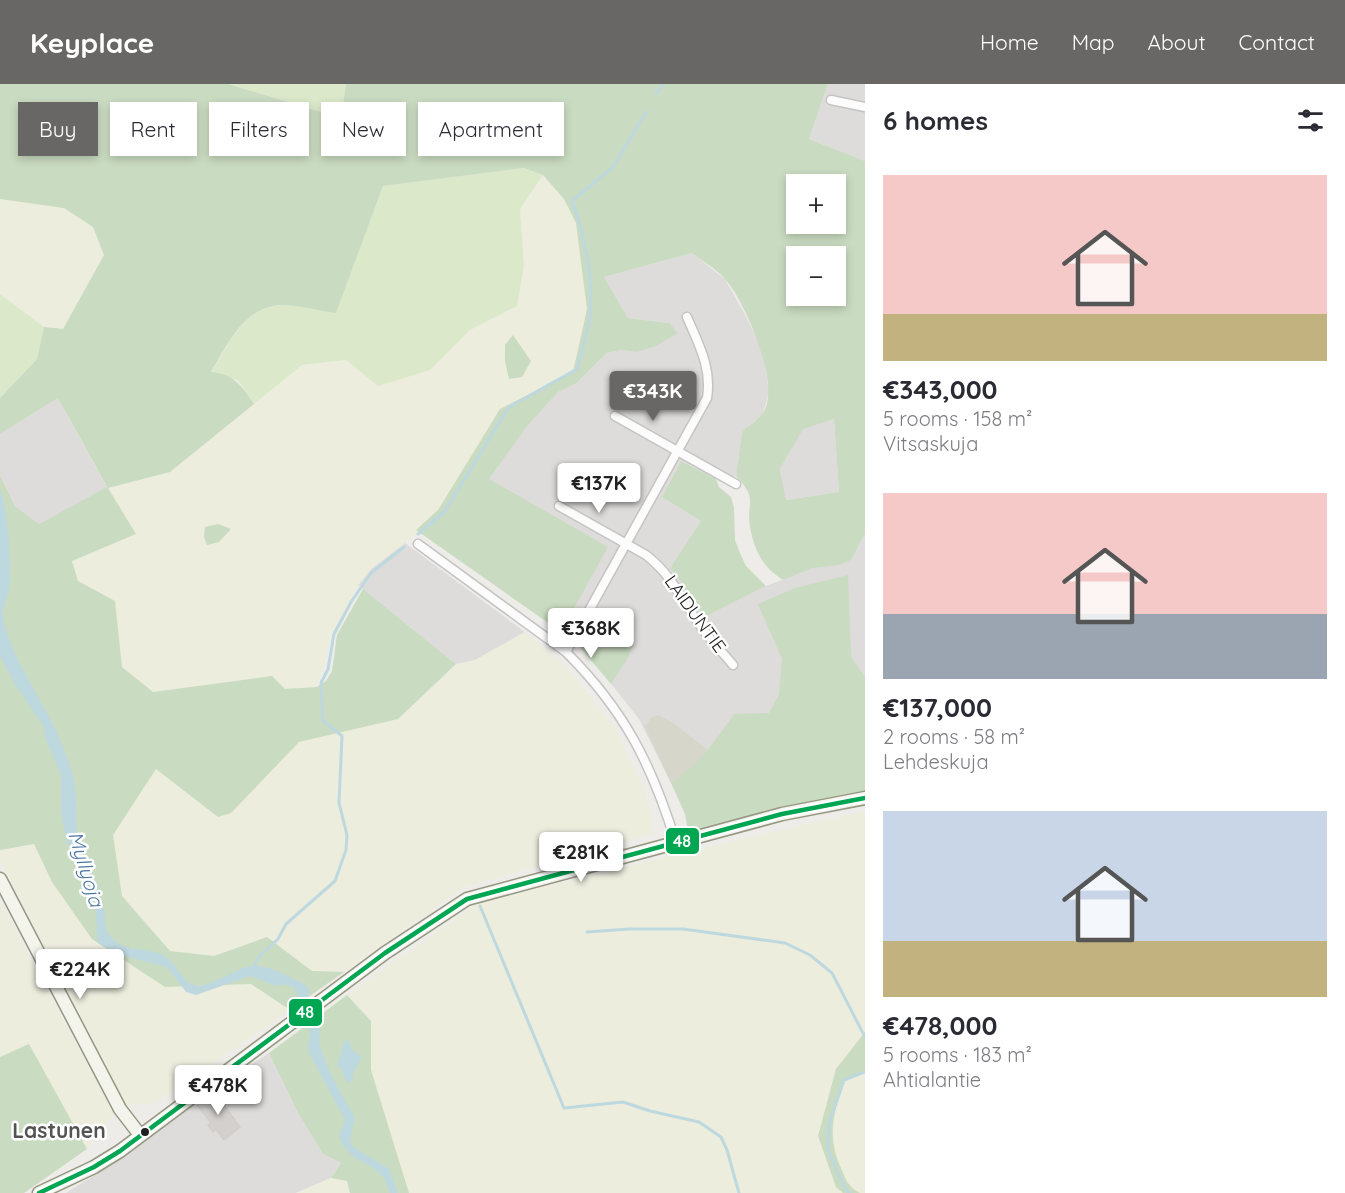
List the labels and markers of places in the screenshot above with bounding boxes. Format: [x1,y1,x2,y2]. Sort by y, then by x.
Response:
pin: €343K [611,371,695,422]
pin: €137K [557,463,641,514]
pin: €368K [549,608,633,659]
pin: €281K [539,832,623,883]
pin: €224K [38,949,122,1000]
pin: €478K [176,1065,260,1116]
unlabelled marker [139,1126,151,1138]

